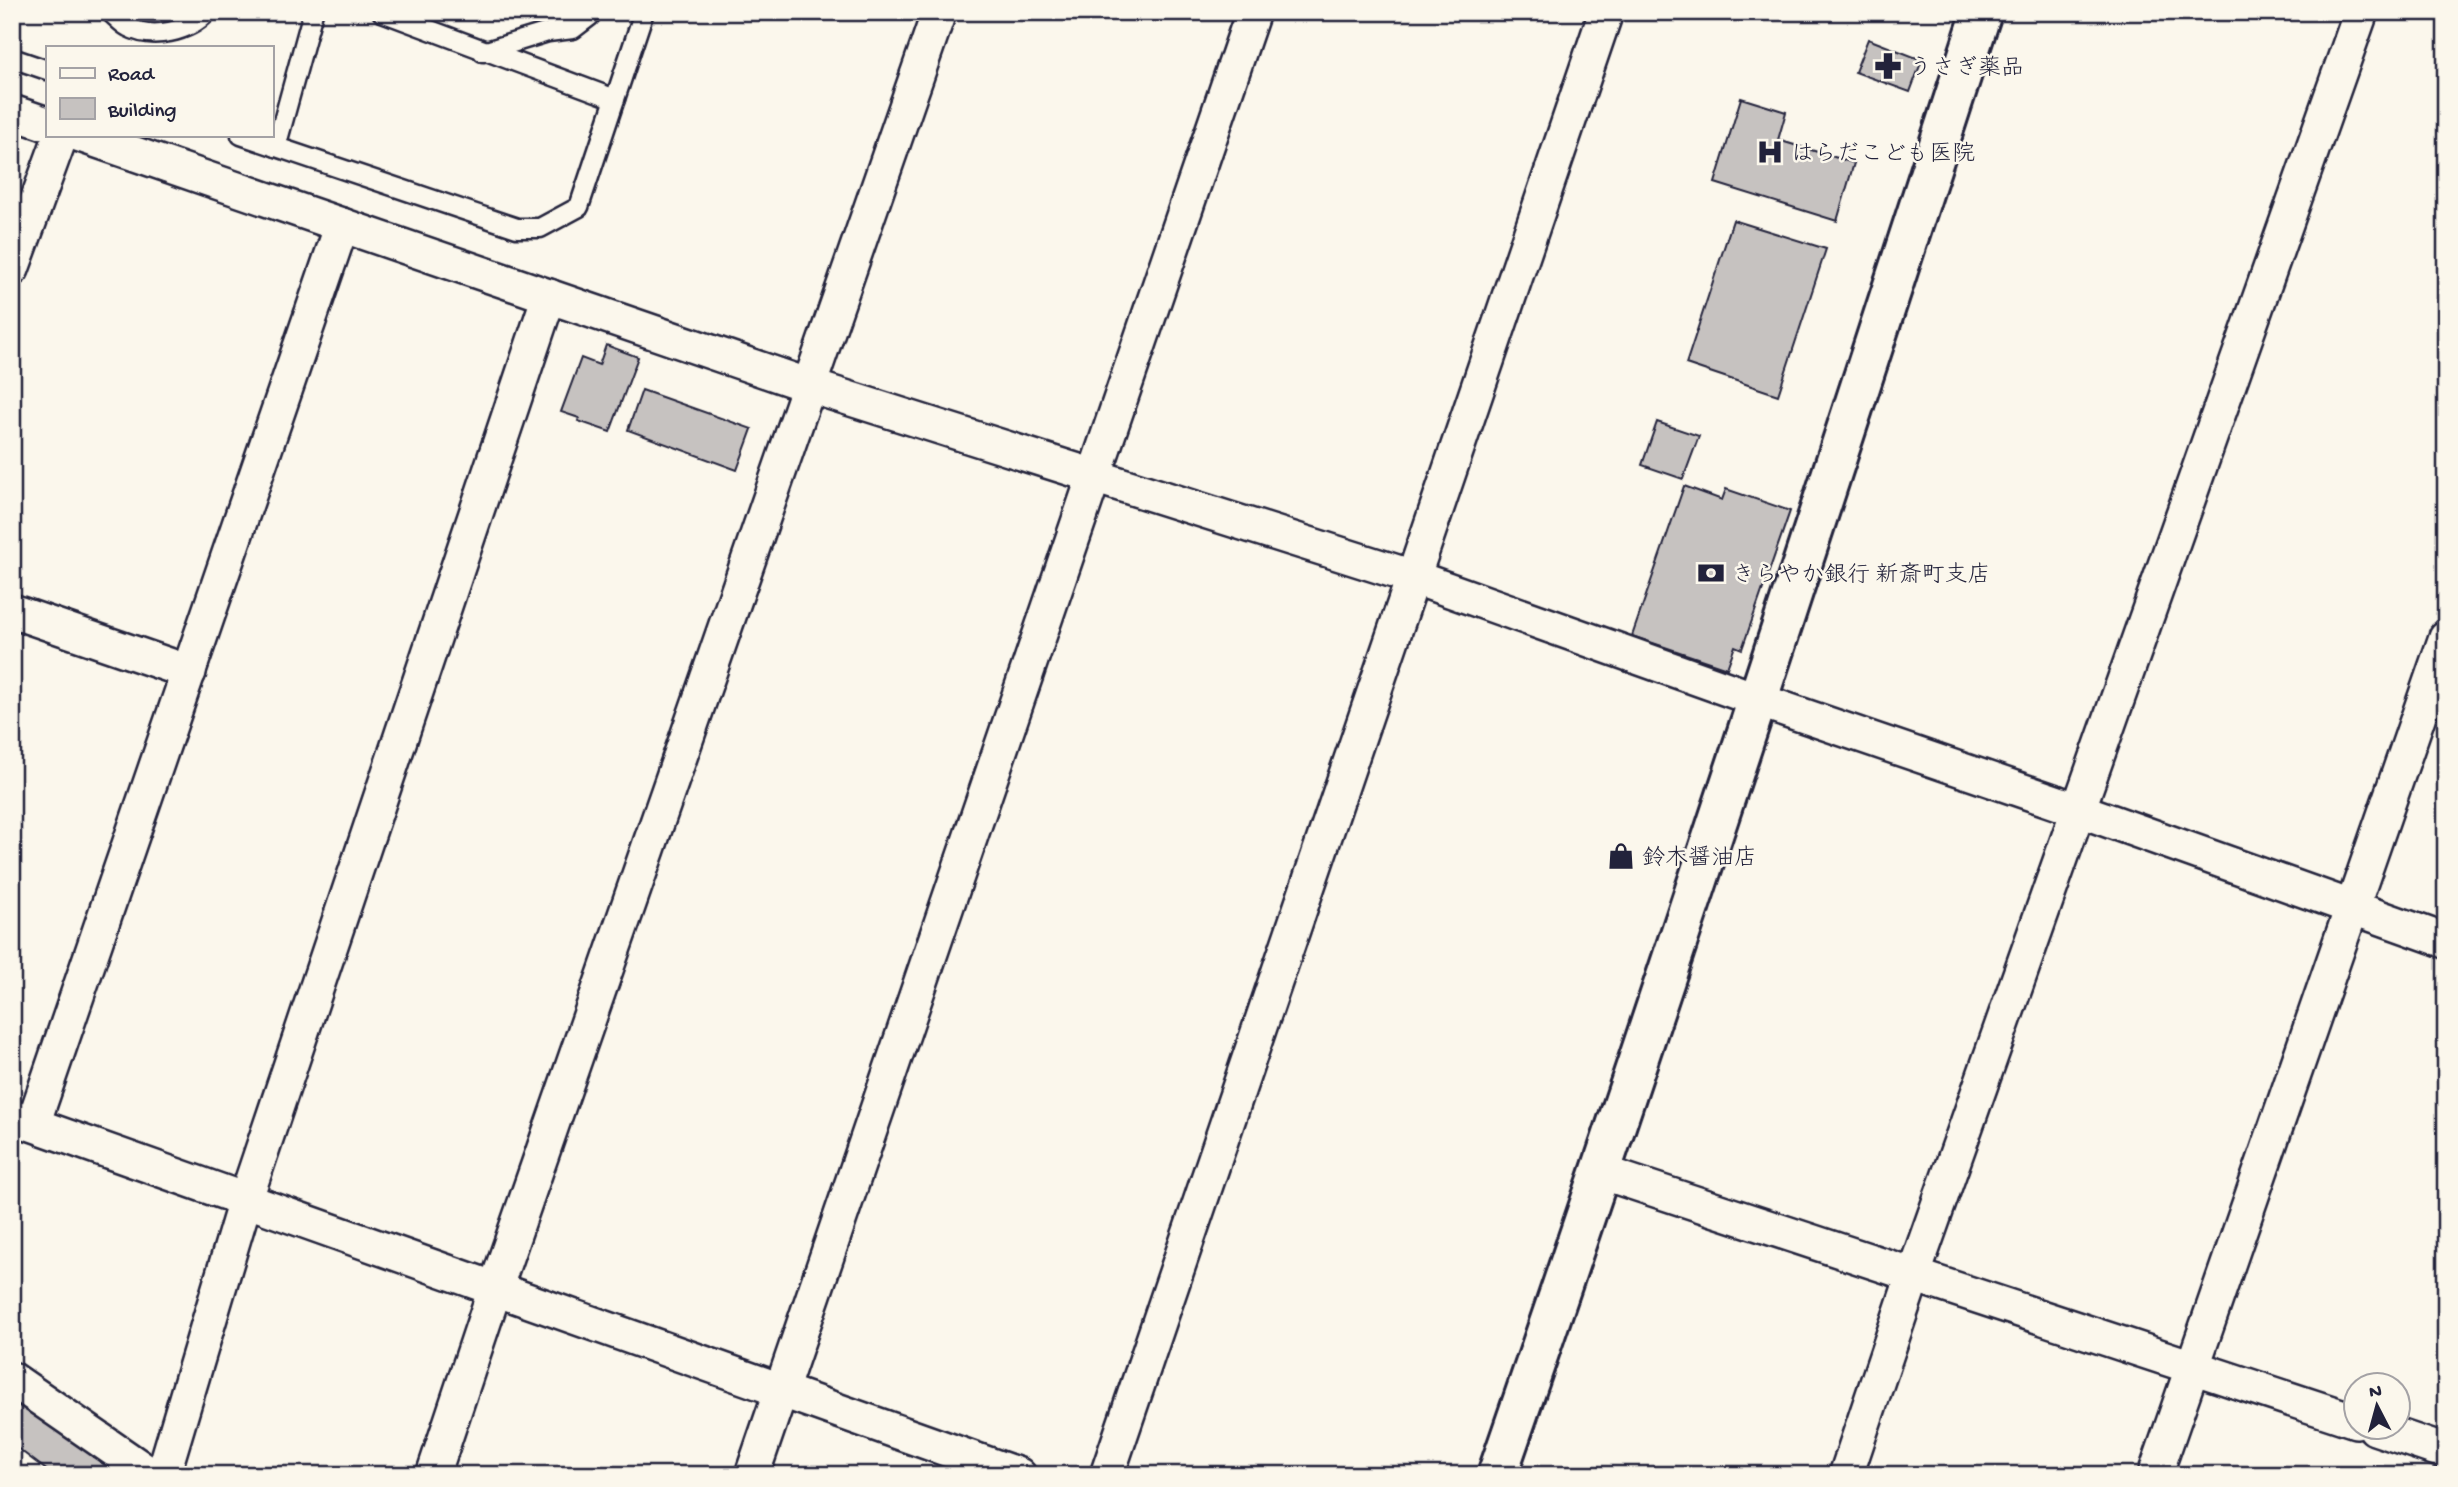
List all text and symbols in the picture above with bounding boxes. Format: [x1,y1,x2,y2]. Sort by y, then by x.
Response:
legend [46,46,273,136]
pharmacy icon: うさぎ薬品 [1873,51,1903,81]
place label: うさぎ薬品 [1909,55,2024,83]
text: Road [108,64,156,89]
text: Building [107,100,177,125]
hospital icon: はらだこども医院 [1755,137,1785,167]
place label: はらだこども医院 [1791,141,1975,169]
bank icon: きらやか銀行 新斎町支店 [1696,558,1726,588]
place label: きらやか銀行 新斎町支店 [1732,562,1990,590]
shop icon: 鈴木醤油店 [1606,841,1636,871]
place label: 鈴木醤油店 [1642,845,1757,873]
north arrow [2342,1372,2412,1442]
text: N [2368,1380,2383,1405]

